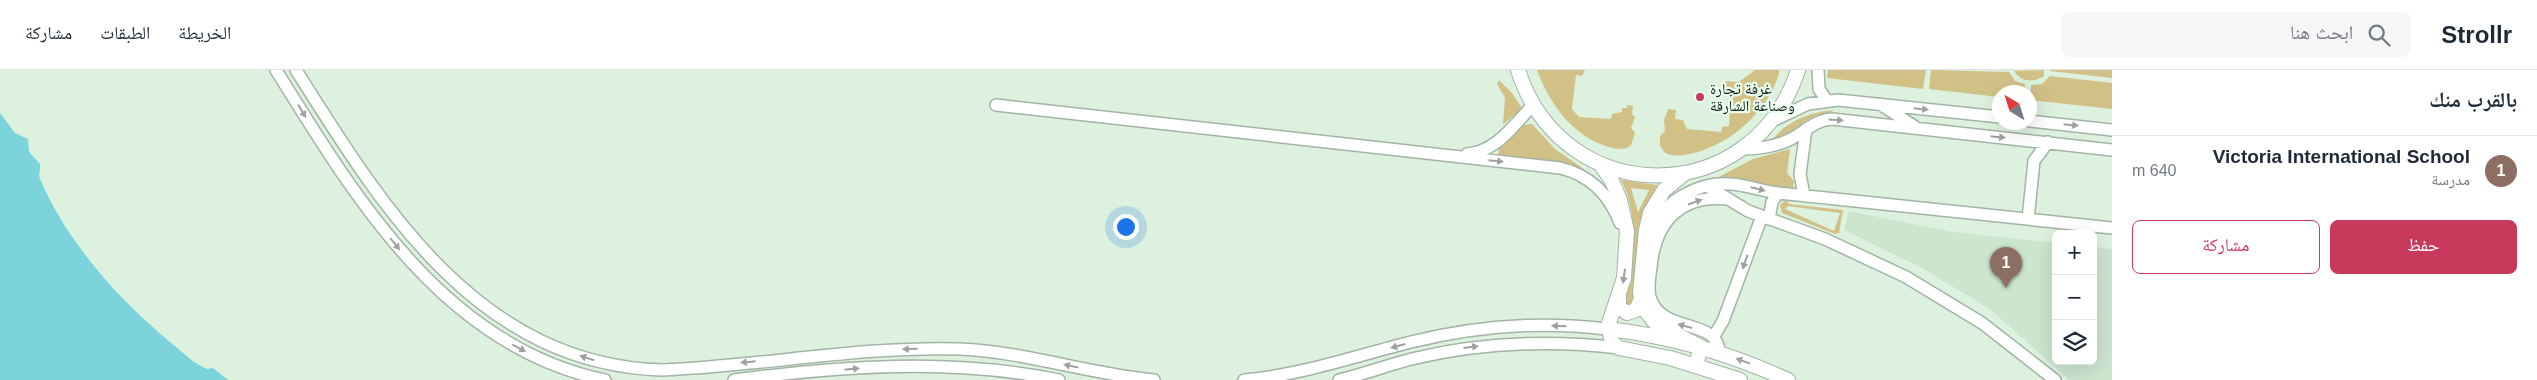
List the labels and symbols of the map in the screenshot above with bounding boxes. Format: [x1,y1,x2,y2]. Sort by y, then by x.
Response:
place label: غرفة تجارة وصناعة الشارقة [1710,80,1795,115]
north arrow [1992,85,2037,130]
marker: غرفة تجارة وصناعة الشارقة [1694,91,1706,103]
one-way arrow [297,105,307,118]
one-way arrow [1913,105,1929,113]
one-way arrow [1828,116,1844,124]
one-way arrow [2063,121,2079,129]
one-way arrow [1990,133,2006,141]
one-way arrow [1488,157,1504,165]
one-way arrow [1750,185,1765,193]
one-way arrow [1688,198,1703,205]
your location [1113,214,1139,240]
one-way arrow [390,237,401,250]
pin: 1 [1990,247,2022,288]
one-way arrow [1741,255,1749,270]
one-way arrow [1620,268,1628,284]
one-way arrow [1551,321,1567,329]
one-way arrow [1677,321,1692,329]
one-way arrow [1391,342,1406,350]
one-way arrow [1463,343,1479,351]
one-way arrow [511,344,526,352]
one-way arrow [902,346,918,354]
one-way arrow [580,354,595,362]
one-way arrow [1735,357,1750,365]
one-way arrow [740,358,756,366]
one-way arrow [1064,362,1079,370]
one-way arrow [845,365,861,373]

